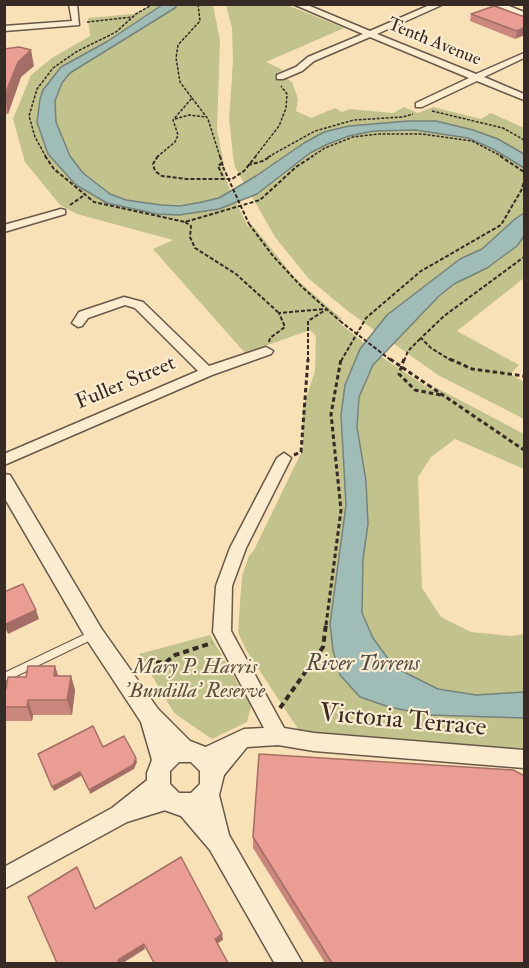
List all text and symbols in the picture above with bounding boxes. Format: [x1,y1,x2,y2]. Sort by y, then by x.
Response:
street label: Tenth Avenue [384,14,484,72]
street label: Fuller Street [72,352,180,416]
water label: River Torrens [306,652,420,678]
park label: Mary P. Harris 'Bundilla' Reserve [125,655,265,705]
street label: Victoria Terrace [318,699,488,745]

